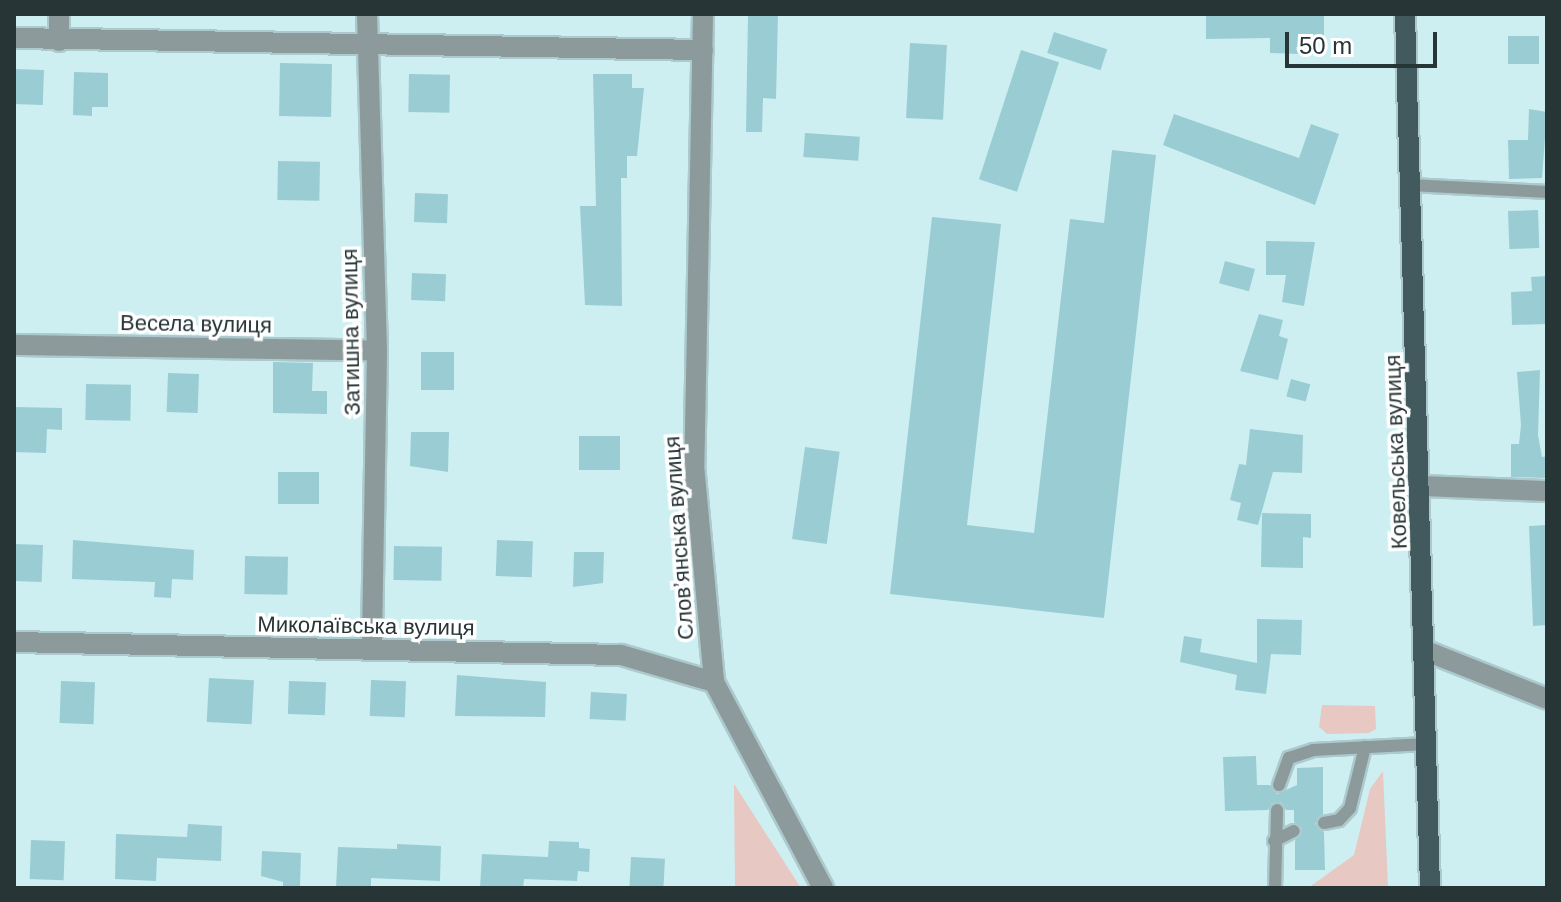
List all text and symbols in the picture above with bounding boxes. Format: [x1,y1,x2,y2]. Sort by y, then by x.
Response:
scale bar [1289,16,1441,66]
text: 50 m [1299,32,1352,59]
street label: Затишна вулиця [336,248,366,416]
street label: Весела вулиця [120,309,272,339]
street label: Ковельська вулиця [1379,354,1413,550]
street label: Словʼянська вулиця [659,435,699,641]
street label: Миколаївська вулиця [257,611,475,641]

